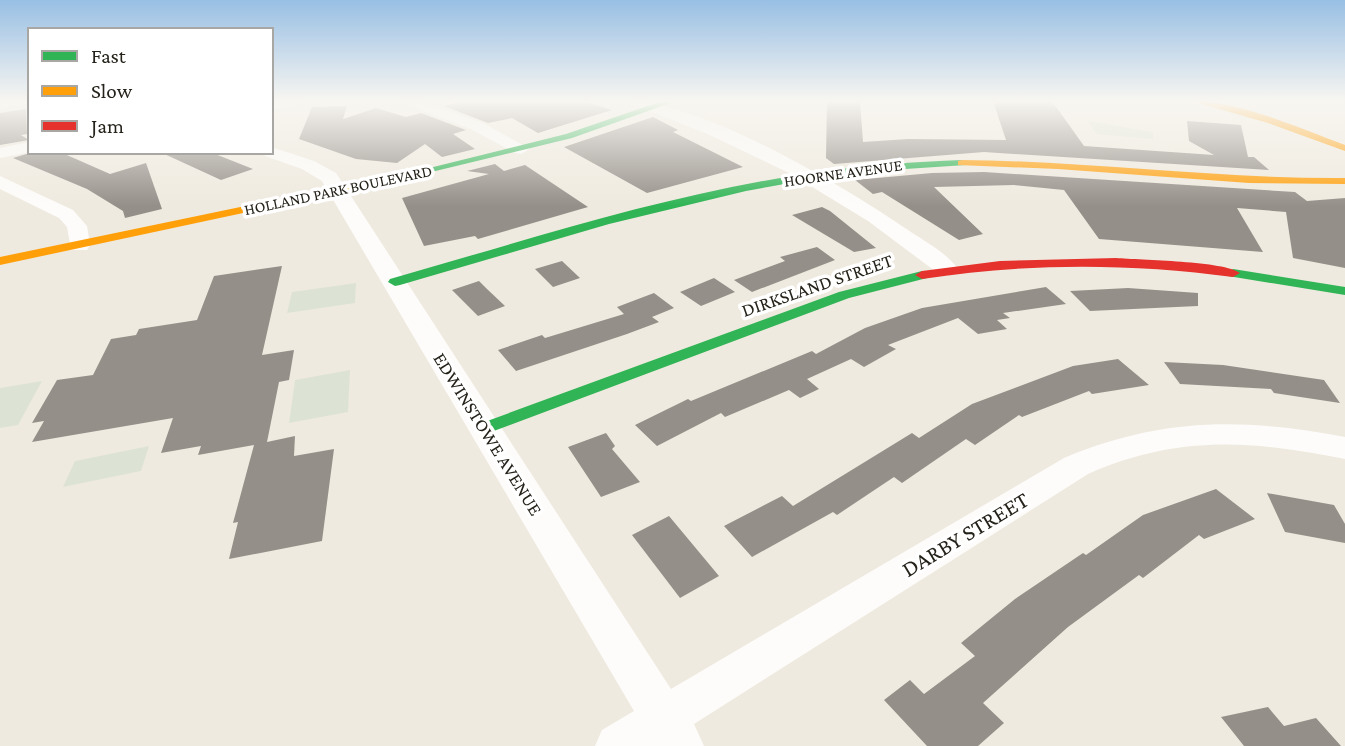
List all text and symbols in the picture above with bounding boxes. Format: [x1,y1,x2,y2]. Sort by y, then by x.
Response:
legend [28,28,273,154]
text: Fast [91,44,127,68]
text: Slow [91,79,133,103]
text: Jam [89,114,124,138]
street label: HOORNE AVENUE [783,156,904,190]
street label: HOLLAND PARK BOULEVARD [243,162,433,218]
street label: DIRKSLAND STREET [739,249,896,321]
street label: EDWINSTOWE AVENUE [429,349,547,519]
street label: DARBY STREET [897,486,1033,582]

